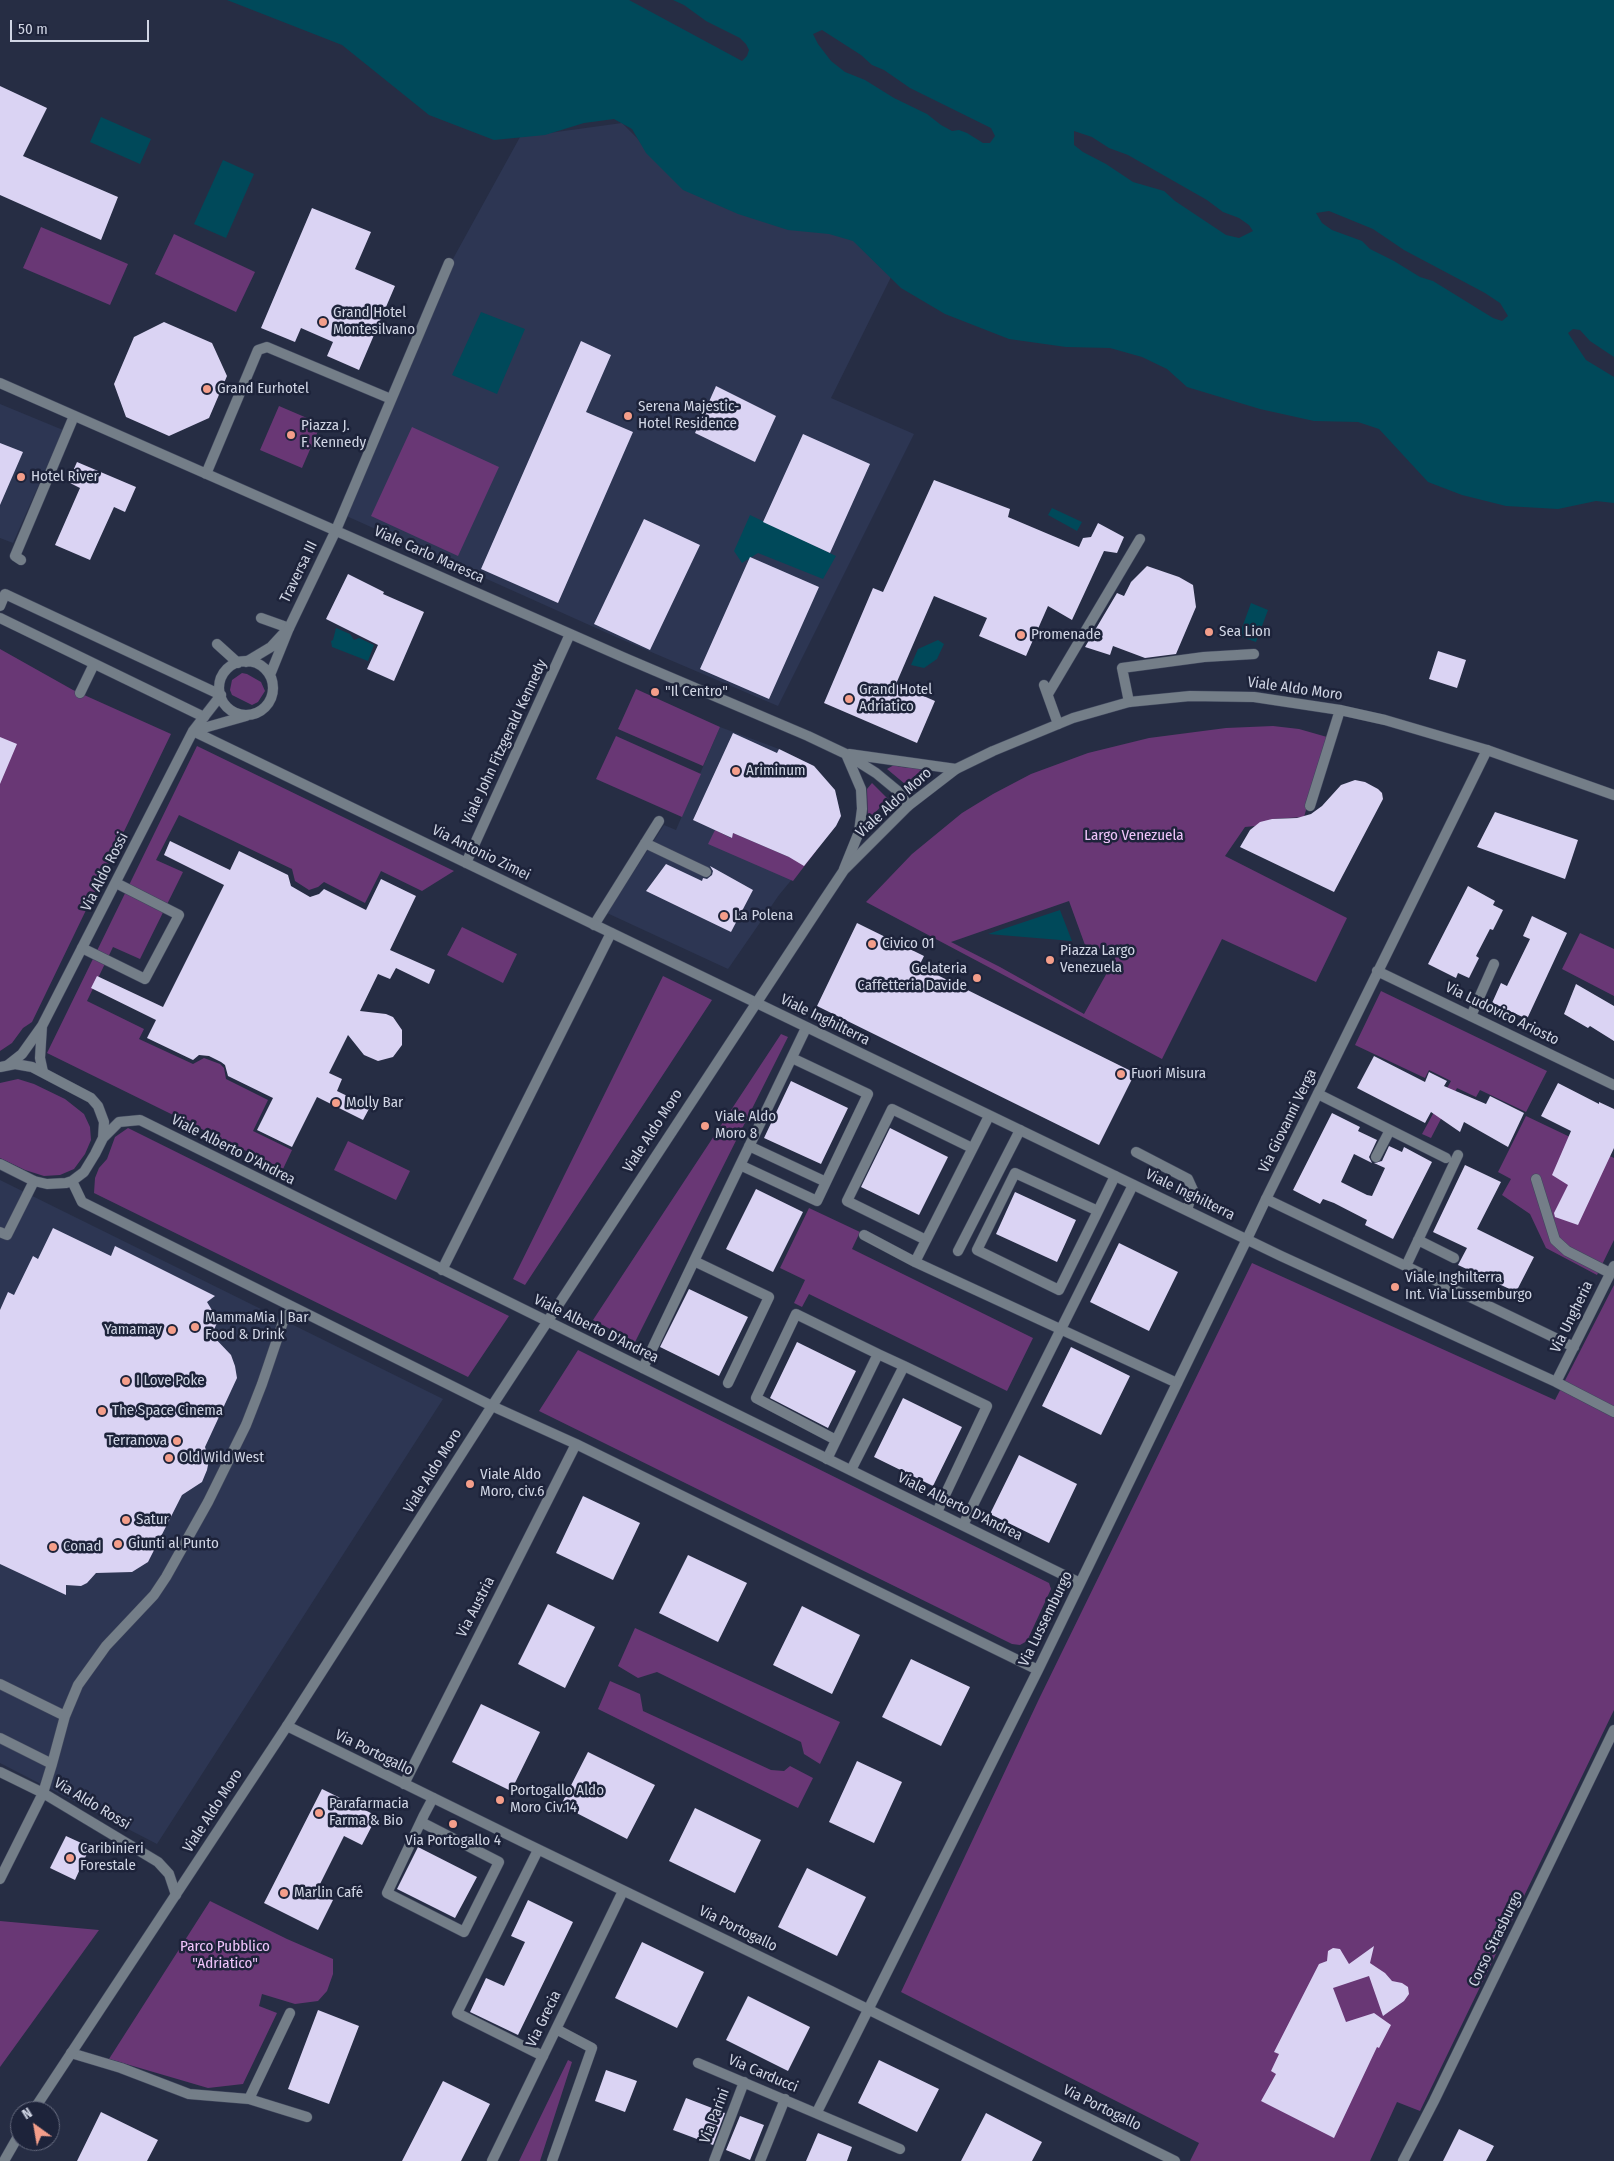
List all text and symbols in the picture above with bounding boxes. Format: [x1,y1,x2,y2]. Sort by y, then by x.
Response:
scale bar [12,10,151,42]
text: 50 m [18,20,48,38]
place label: Grand Hotel Montesilvano [333,304,415,339]
marker: Grand Hotel Montesilvano [317,316,329,328]
place label: Grand Eurhotel [217,380,309,398]
marker: Grand Eurhotel [201,383,213,395]
place label: Serena Majestic- Hotel Residence [638,398,739,433]
marker: Serena Majestic- Hotel Residence [622,410,634,422]
place label: Piazza J. F. Kennedy [301,417,366,452]
marker: Piazza J. F. Kennedy [285,429,297,441]
place label: Hotel River [31,468,99,486]
marker: Hotel River [15,471,27,483]
street label: Viale Carlo Maresca [371,523,487,587]
street label: Traversa III [276,538,322,606]
place label: Sea Lion [1219,623,1271,641]
place label: Promenade [1031,626,1101,644]
marker: Sea Lion [1203,626,1215,638]
marker: Promenade [1015,629,1027,641]
street label: Viale John Fitzgerald Kennedy [459,657,551,827]
street label: Viale Aldo Moro [1246,673,1344,705]
place label: Grand Hotel Adriatico [859,681,932,716]
place label: "Il Centro" [665,683,728,701]
marker: "Il Centro" [649,686,661,698]
marker: Grand Hotel Adriatico [843,693,855,705]
place label: Ariminum [746,762,806,780]
street label: Viale Aldo Moro [852,764,936,842]
marker: Ariminum [730,765,742,777]
street label: Via Antonio Zimei [429,821,533,885]
park label: Largo Venezuela [1084,827,1184,845]
street label: Via Aldo Rossi [78,830,132,914]
place label: La Polena [734,907,793,925]
marker: La Polena [718,910,730,922]
place label: Civico 01 [882,935,935,953]
marker: Civico 01 [866,938,878,950]
place label: Piazza Largo Venezuela [1060,942,1135,977]
marker: Piazza Largo Venezuela [1044,954,1056,966]
place label: Gelateria Caffetteria Davide [857,960,967,995]
marker: Gelateria Caffetteria Davide [971,972,983,984]
street label: Via Ludovico Ariosto [1442,979,1562,1049]
street label: Viale Inghilterra [777,991,873,1049]
place label: Fuori Misura [1131,1065,1206,1083]
street label: Via Giovanni Verga [1255,1066,1321,1176]
marker: Fuori Misura [1115,1068,1127,1080]
street label: Viale Aldo Moro [619,1086,687,1176]
place label: Molly Bar [346,1094,403,1112]
marker: Molly Bar [330,1097,342,1109]
place label: Viale Aldo Moro 8 [715,1108,776,1143]
street label: Viale Alberto D'Andrea [168,1111,298,1189]
marker: Viale Aldo Moro 8 [699,1120,711,1132]
street label: Viale Inghilterra [1142,1166,1238,1224]
place label: Viale Inghilterra Int. Via Lussemburgo [1405,1269,1532,1304]
street label: Via Ungheria [1547,1278,1597,1356]
marker: Viale Inghilterra Int. Via Lussemburgo [1389,1281,1401,1293]
street label: Viale Alberto D'Andrea [531,1291,661,1367]
place label: MammaMia | Bar Food & Drink [205,1309,308,1344]
place label: Yamamay [104,1321,162,1339]
marker: MammaMia | Bar Food & Drink [189,1321,201,1333]
marker: Yamamay [166,1324,178,1336]
place label: I Love Poke [136,1372,205,1390]
marker: I Love Poke [120,1375,132,1387]
place label: The Space Cinema [112,1402,223,1420]
marker: The Space Cinema [96,1405,108,1417]
street label: Viale Aldo Moro [400,1426,466,1516]
place label: Terranova [107,1432,167,1450]
marker: Terranova [171,1435,183,1447]
place label: Old Wild West [179,1449,264,1467]
marker: Old Wild West [163,1452,175,1464]
place label: Viale Aldo Moro, civ.6 [480,1466,545,1501]
street label: Viale Alberto D'Andrea [895,1469,1025,1545]
marker: Viale Aldo Moro, civ.6 [464,1478,476,1490]
place label: Satur [136,1511,169,1529]
marker: Satur [120,1514,132,1526]
place label: Giunti al Punto [128,1535,219,1553]
place label: Conad [63,1538,102,1556]
marker: Giunti al Punto [112,1538,124,1550]
marker: Conad [47,1541,59,1553]
street label: Via Lussemburgo [1015,1568,1077,1670]
street label: Via Austria [453,1574,499,1640]
street label: Via Portogallo [332,1726,416,1780]
street label: Viale Aldo Moro [179,1766,247,1856]
street label: Via Aldo Rossi [51,1774,133,1834]
place label: Portogallo Aldo Moro Civ.14 [510,1782,604,1817]
marker: Portogallo Aldo Moro Civ.14 [494,1794,506,1806]
place label: Parafarmacia Farma & Bio [329,1795,409,1830]
marker: Parafarmacia Farma & Bio [313,1807,325,1819]
marker: Via Portogallo 4 [447,1818,459,1830]
place label: Via Portogallo 4 [405,1832,501,1850]
place label: Caribinieri Forestale [80,1840,144,1875]
marker: Caribinieri Forestale [64,1852,76,1864]
place label: Marlin Café [294,1884,363,1902]
marker: Marlin Café [278,1887,290,1899]
street label: Corso Strasburgo [1465,1888,1527,1990]
street label: Via Portogallo [696,1902,780,1956]
park label: Parco Pubblico "Adriatico" [180,1938,270,1973]
street label: Via Grecia [523,1988,565,2050]
street label: Via Carducci [725,2051,801,2097]
street label: Via Portogallo [1060,2081,1144,2135]
street label: Via Parini [696,2086,734,2146]
north arrow [10,2101,60,2151]
text: N [19,2104,35,2123]

